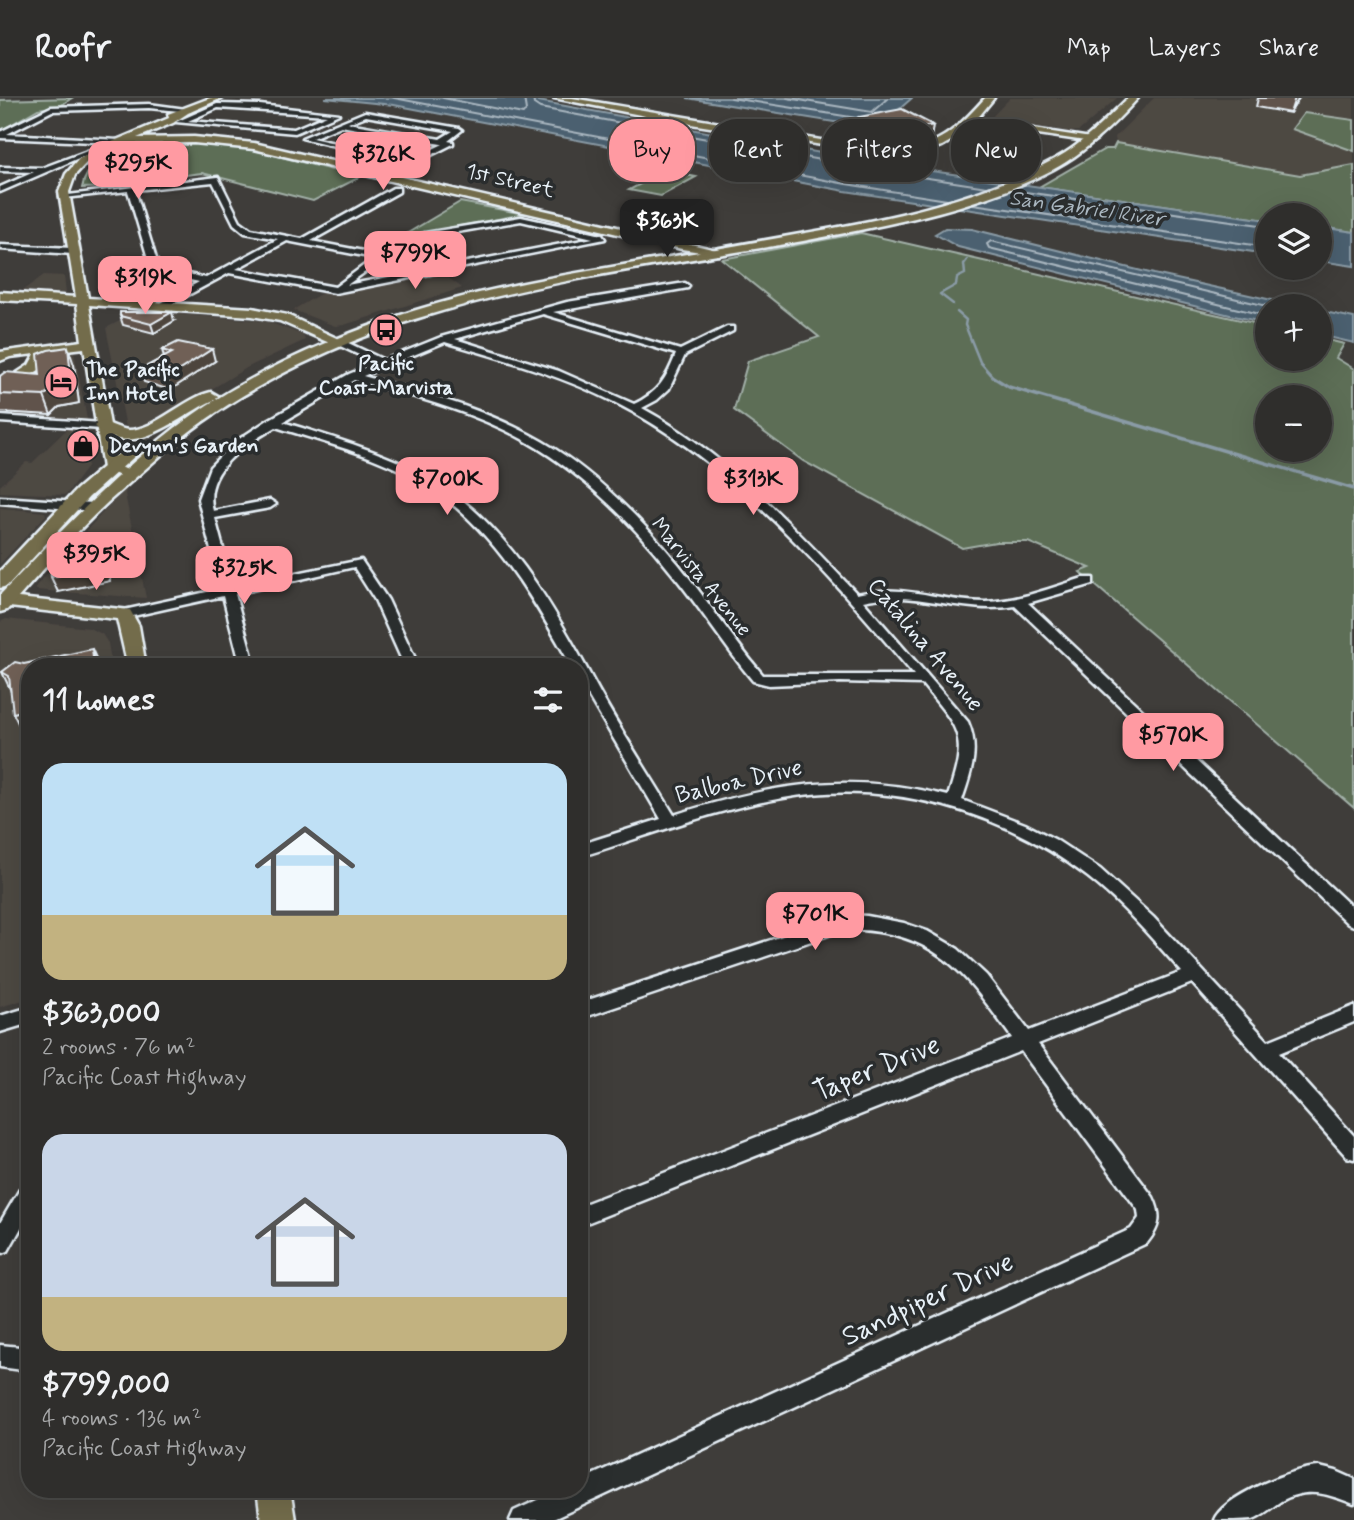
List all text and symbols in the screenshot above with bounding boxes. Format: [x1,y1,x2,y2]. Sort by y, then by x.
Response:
text: Roofr [35,26,111,70]
text: Map [1067,33,1111,64]
text: Layers [1149,33,1221,64]
text: Share [1259,33,1319,64]
chip: Buy [609,119,695,182]
chip: Rent [709,119,808,182]
chip: Filters [822,119,937,182]
chip: New [951,119,1041,182]
pin: $326K [334,132,432,192]
text: $326K [351,140,415,170]
pin: $295K [89,141,187,201]
text: $295K [104,149,172,179]
street label: 1st Street [463,157,557,205]
water label: San Gabriel River [1008,184,1169,234]
pin: $363K [618,200,716,259]
map controls [1255,203,1332,462]
button: layers [1255,203,1332,280]
text: $363K [636,207,698,237]
pin: $799K [366,232,464,291]
text: $799K [380,239,450,269]
pin: $319K [96,256,194,316]
text: $319K [114,264,176,294]
button: + [1255,294,1332,371]
bus stop icon: Pacific Coast-Marvista [367,311,405,349]
place label: Pacific Coast-Marvista [319,350,453,402]
place label: The Pacific Inn Hotel [86,356,180,408]
hotel icon: The Pacific Inn Hotel [42,363,80,401]
button: − [1255,385,1332,462]
shop icon: Devynn's Garden [64,427,102,465]
place label: Devynn's Garden [108,432,259,460]
pin: $700K [398,458,496,517]
pin: $313K [704,458,802,517]
text: $700K [412,465,482,495]
text: $313K [723,465,783,495]
street label: Marvista Avenue [644,512,758,642]
pin: $395K [47,532,145,592]
text: $395K [63,540,129,570]
pin: $325K [195,546,293,606]
text: $325K [211,554,277,584]
street label: Catalina Avenue [860,572,990,718]
text: 11 homes [42,681,155,720]
icon: filters [529,681,567,719]
pin: $570K [1124,714,1222,773]
text: $570K [1139,721,1207,751]
street label: Balboa Drive [672,752,806,812]
icon: home [242,808,368,934]
pin: $701K [766,892,864,952]
text: $701K [782,900,848,930]
text: $363,000 [42,994,161,1033]
street label: Taper Drive [808,1027,946,1111]
text: 2 rooms · 76 m² [42,1033,195,1063]
text: Pacific Coast Highway [42,1063,247,1093]
icon: home [242,1179,368,1305]
street label: Sandpiper Drive [836,1244,1020,1356]
text: $799,000 [42,1365,170,1404]
text: 4 rooms · 136 m² [42,1404,202,1434]
text: Pacific Coast Highway [42,1434,247,1464]

